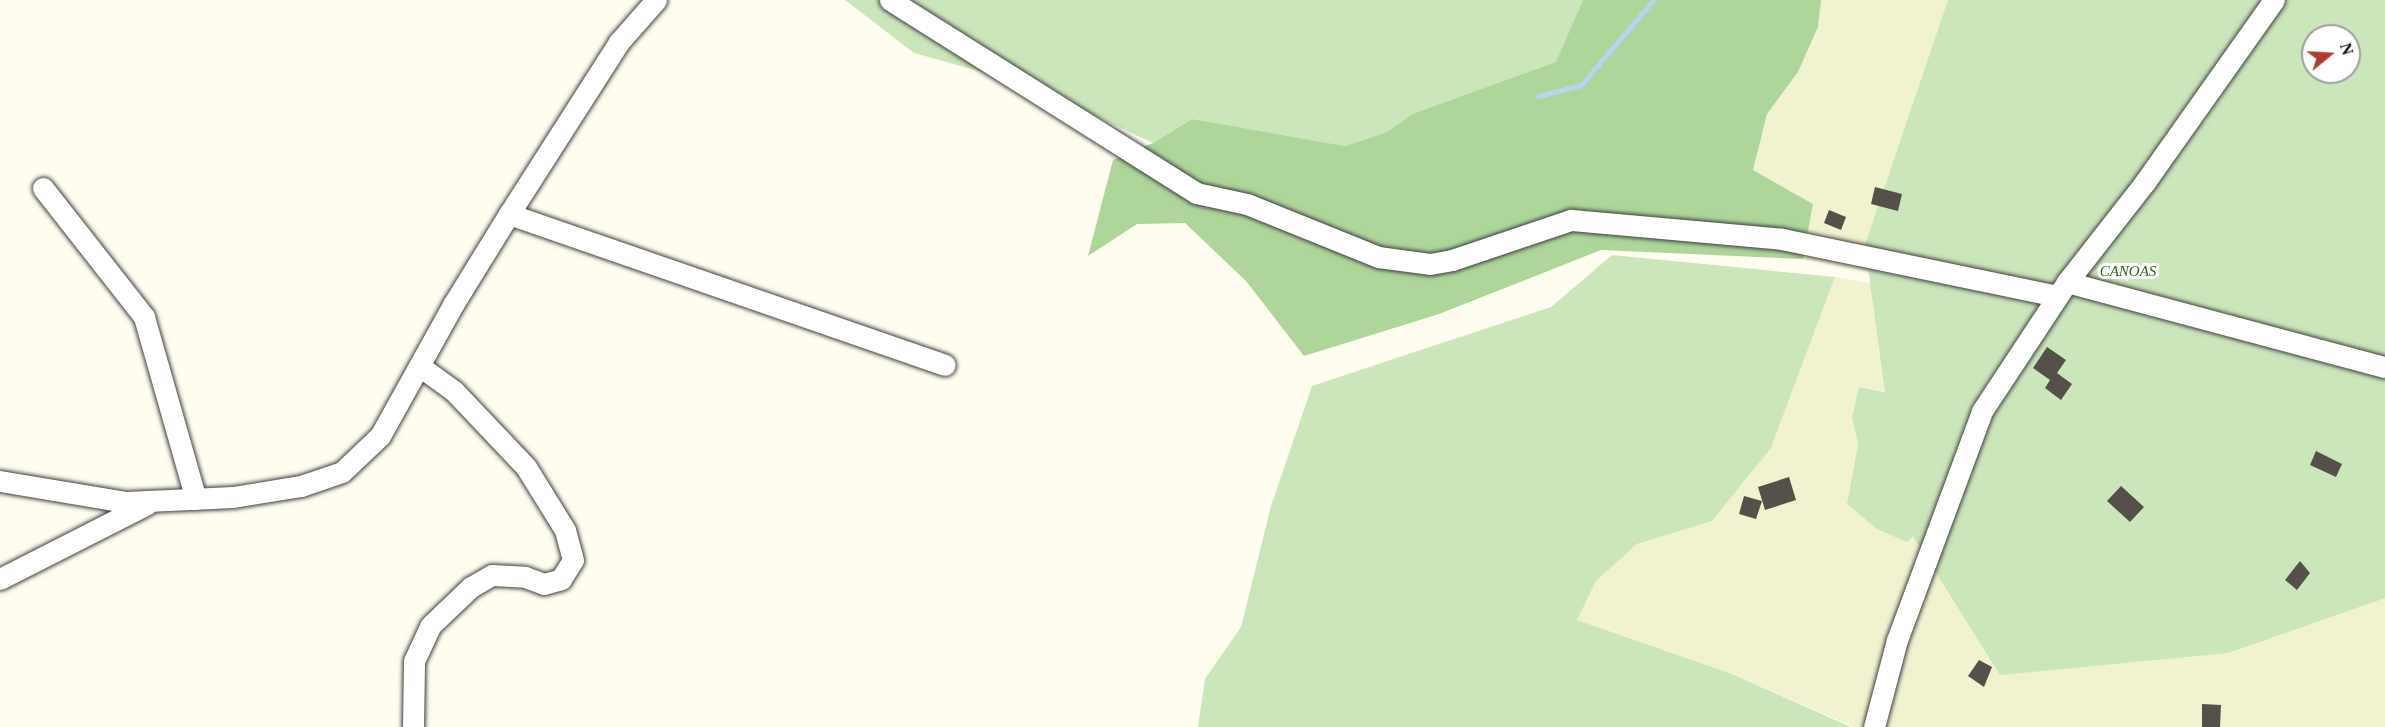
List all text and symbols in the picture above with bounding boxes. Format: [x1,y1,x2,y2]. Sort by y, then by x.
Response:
north arrow [2301,24,2361,84]
text: N [2337,41,2357,57]
park label: CANOAS [2100,263,2156,281]

